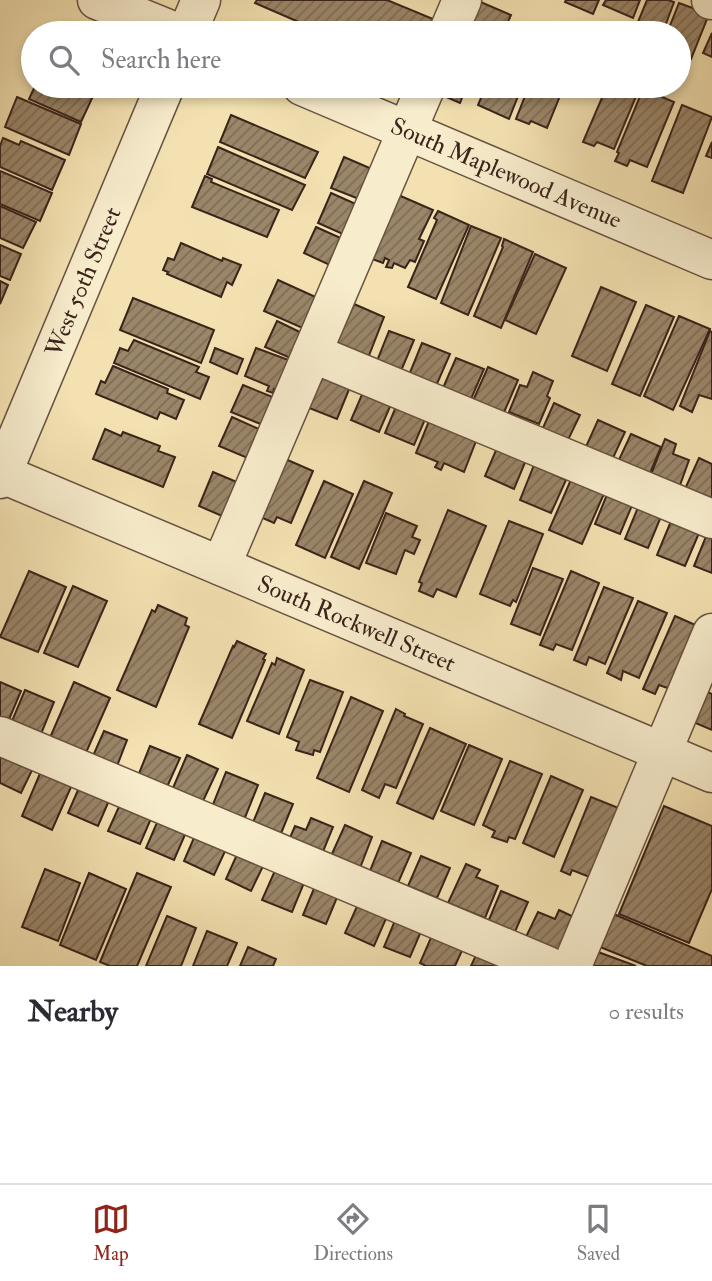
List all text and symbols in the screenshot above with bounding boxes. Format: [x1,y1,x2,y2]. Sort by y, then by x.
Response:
search box [21,21,691,98]
icon: search [45,41,83,79]
text: Search here [101,44,221,76]
street label: South Maplewood Avenue [386,110,626,236]
street label: West 50th Street [38,202,129,362]
street label: South Rockwell Street [253,568,460,679]
text: Nearby [28,993,118,1030]
text: 0 results [608,997,684,1026]
tab: Map [92,1200,130,1266]
tab: Directions [313,1200,393,1266]
tab: Saved [577,1200,620,1266]

